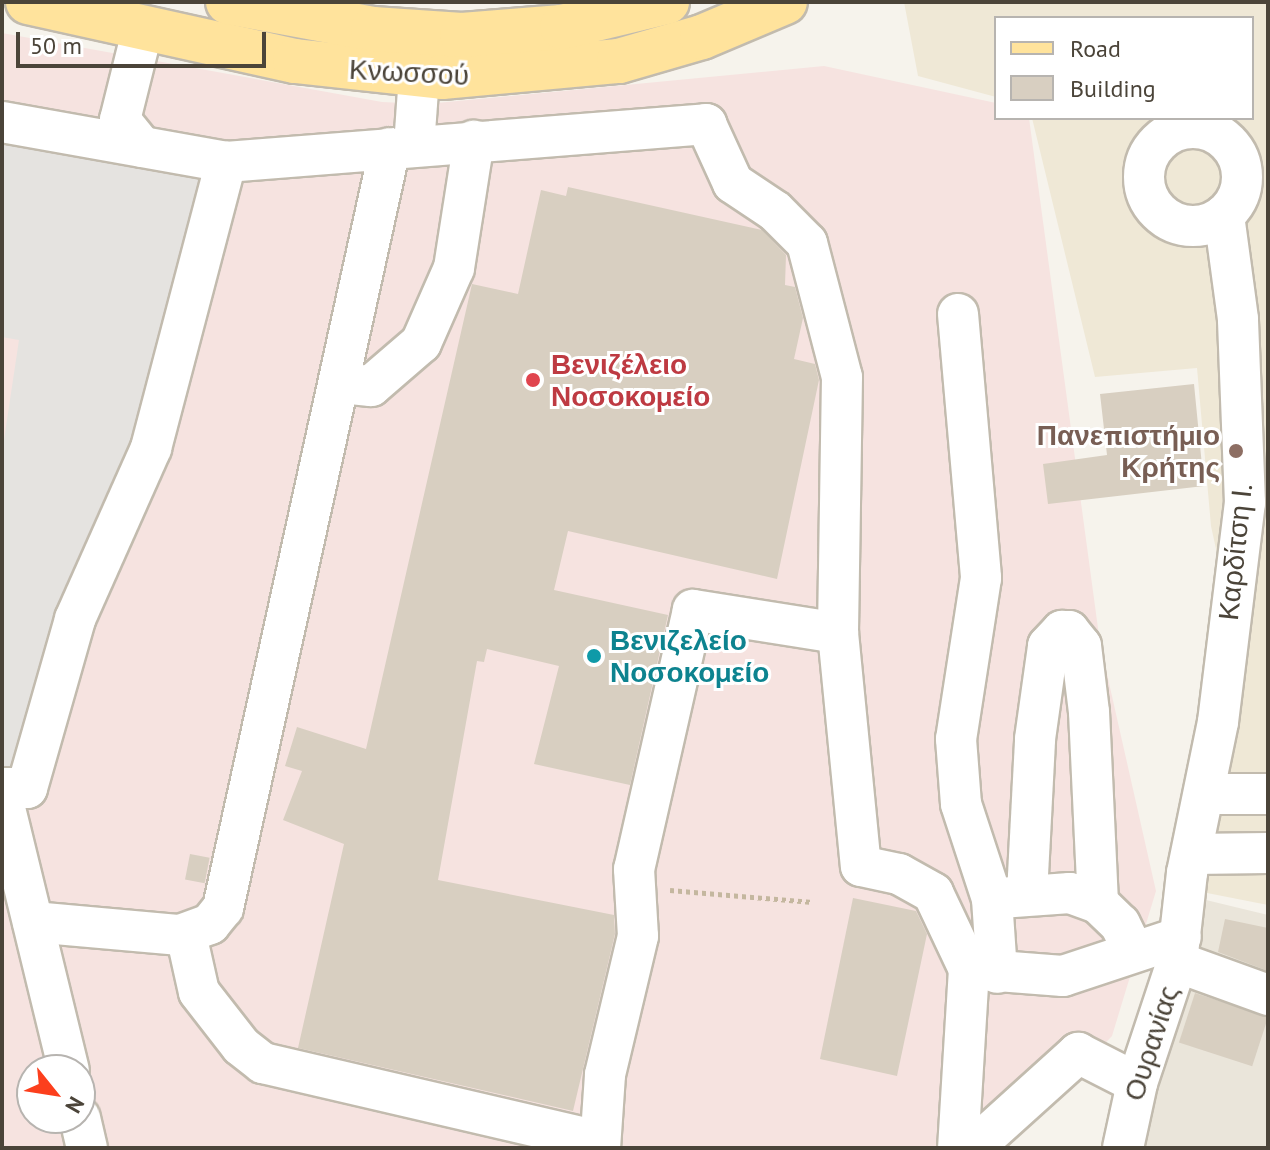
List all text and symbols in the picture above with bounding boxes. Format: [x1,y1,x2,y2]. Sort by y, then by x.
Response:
scale bar [20,16,270,66]
legend [994,16,1254,120]
text: 50 m [30,30,82,61]
text: Road [1070,33,1121,64]
street label: Κνωσσού [348,52,470,92]
text: Building [1070,73,1156,104]
place label: Βενιζέλειο Νοσοκομείο [551,347,710,413]
marker: Βενιζέλειο Νοσοκομείο [522,369,544,391]
place label: Πανεπιστήμιο Κρήτης [1037,418,1220,484]
marker: Πανεπιστήμιο Κρήτης [1227,442,1245,460]
street label: Καρδίτση Ι. [1211,482,1259,622]
place label: Βενιζελείο Νοσοκομείο [610,623,769,689]
marker: Βενιζελείο Νοσοκομείο [585,647,603,665]
street label: Ουρανίας [1117,981,1185,1105]
north arrow [16,1054,96,1134]
text: N [59,1092,91,1118]

